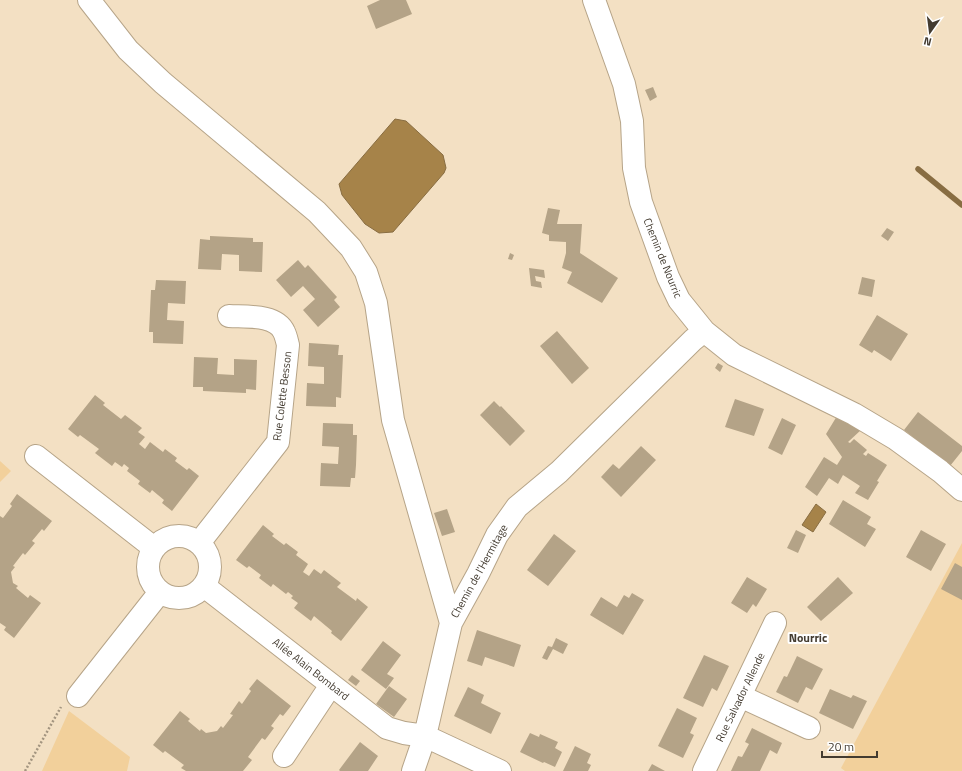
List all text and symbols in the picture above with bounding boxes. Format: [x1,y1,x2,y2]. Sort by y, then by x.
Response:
north arrow [910,12,950,52]
text: N [922,33,933,50]
street label: Chemin de Nourric [640,216,686,301]
street label: Rue Colette Besson [269,350,295,442]
street label: Chemin de l'Hermitage [447,521,512,621]
district label: Nourric [789,628,827,647]
street label: Allée Alain Bombard [269,634,353,704]
street label: Rue Salvador Allende [711,649,769,744]
scale bar [822,733,877,759]
text: 20 m [828,737,854,756]

